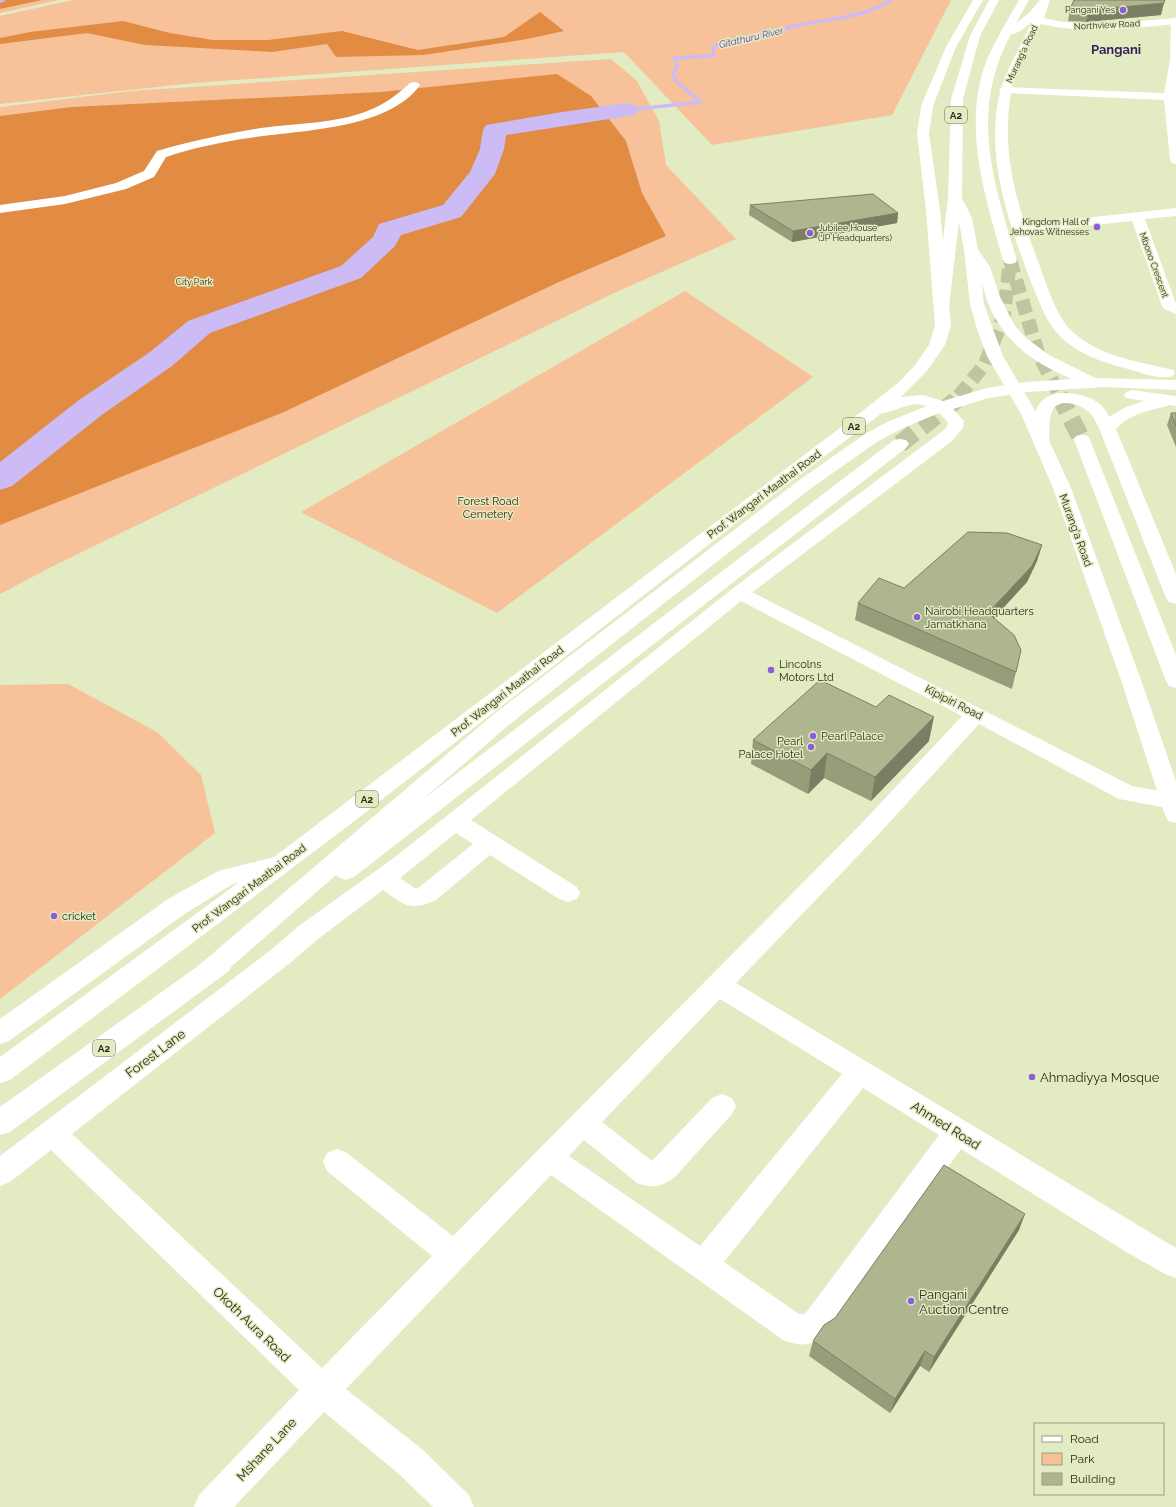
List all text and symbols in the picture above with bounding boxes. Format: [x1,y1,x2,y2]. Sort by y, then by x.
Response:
place label: Pangani Yes [1065,5,1116,15]
marker: Pangani Yes [1118,5,1128,15]
street label: Northview Road [1074,18,1141,32]
street label: Murang'a Road [1004,23,1040,84]
water label: Gitathuru River [718,25,785,50]
district label: Pangani [1091,42,1141,57]
road number: A2 [945,107,967,123]
place label: Kingdom Hall of Jehovas Witnesses [1010,217,1090,237]
marker: Kingdom Hall of Jehovas Witnesses [1092,222,1102,232]
place label: Jubilee House (JP Headquarters) [818,223,892,243]
marker: Jubilee House (JP Headquarters) [805,228,815,238]
street label: Mbono Crescent [1138,231,1170,299]
park label: City Park [176,277,212,287]
road number: A2 [843,418,865,434]
street label: Prof. Wangari Maathai Road [705,447,824,541]
street label: Murang'a Road [1056,492,1095,569]
park label: Forest Road Cemetery [458,495,519,521]
place label: Nairobi Headquarters Jamatkhana [925,605,1034,631]
marker: Nairobi Headquarters Jamatkhana [912,612,922,622]
street label: Prof. Wangari Maathai Road [448,643,566,739]
place label: Lincolns Motors Ltd [779,658,834,684]
marker: Lincolns Motors Ltd [766,665,776,675]
street label: Kipipiri Road [923,682,985,723]
place label: Pearl Palace [821,730,884,743]
marker: Pearl Palace [808,731,818,741]
place label: Pearl Palace Hotel [738,735,803,761]
marker: Pearl Palace Hotel [806,742,816,752]
road number: A2 [356,791,378,807]
street label: Prof. Wangari Maathai Road [190,841,309,935]
place label: cricket [62,910,96,923]
marker: cricket [49,911,59,921]
street label: Forest Lane [123,1026,188,1081]
road number: A2 [93,1040,115,1056]
place label: Ahmadiyya Mosque [1040,1070,1160,1085]
marker: Ahmadiyya Mosque [1027,1072,1037,1082]
street label: Ahmed Road [908,1098,983,1153]
street label: Okoth Aura Road [210,1284,293,1365]
place label: Pangani Auction Centre [919,1287,1009,1317]
marker: Pangani Auction Centre [906,1296,916,1306]
street label: Mshane Lane [233,1414,300,1484]
legend [1034,1423,1164,1495]
text: Road [1070,1432,1099,1446]
text: Park [1070,1452,1095,1466]
text: Building [1070,1472,1116,1486]

